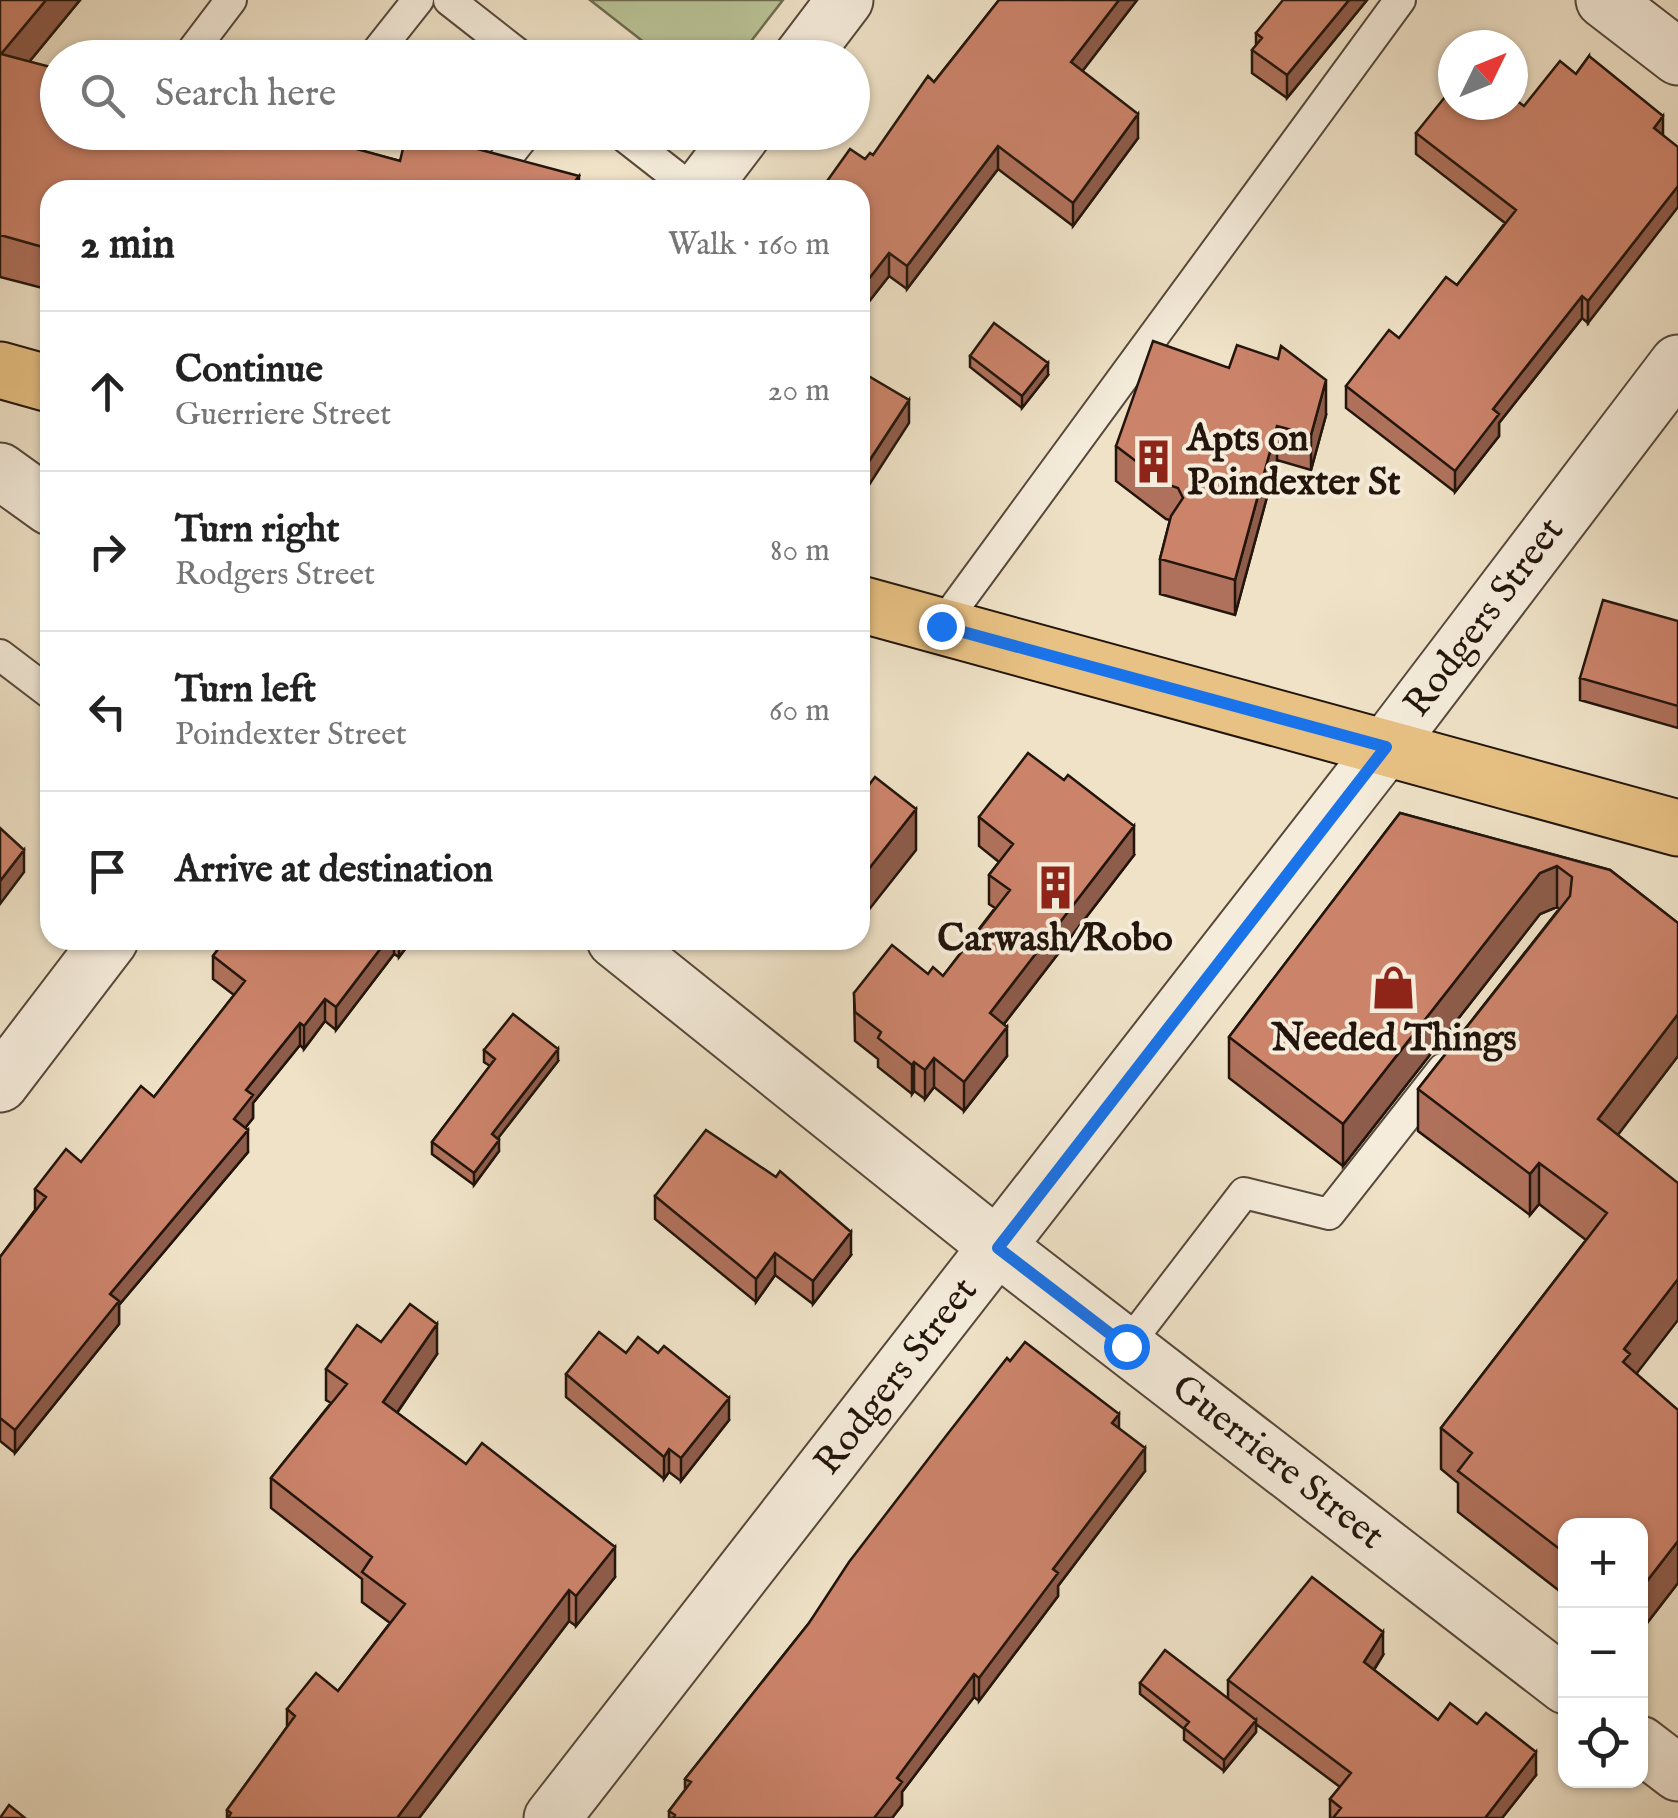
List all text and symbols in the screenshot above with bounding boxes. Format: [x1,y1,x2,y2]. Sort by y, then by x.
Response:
north arrow [1438,30,1528,120]
search box [40,40,870,150]
icon: search [75,68,130,123]
text: Search here [155,71,336,119]
text: 2 min [80,219,175,272]
text: Walk · 160 m [668,225,830,266]
text: Continue [175,347,323,395]
icon: ahead [80,364,135,419]
text: 20 m [768,371,830,412]
text: Guerriere Street [175,395,391,436]
place label: Apts on Poindexter St [1185,416,1400,508]
building icon: Apts on Poindexter St [1130,438,1178,486]
text: Turn right [175,507,339,555]
street label: Rodgers Street [1394,509,1576,727]
icon: right [80,524,135,579]
text: 80 m [770,531,830,572]
text: Rodgers Street [175,555,375,596]
route end [919,604,965,650]
text: Turn left [175,667,316,715]
icon: left [80,684,135,739]
text: 60 m [769,691,830,732]
text: Poindexter Street [175,715,407,756]
icon: arrive [80,844,135,899]
text: Arrive at destination [175,847,493,895]
building icon: Carwash/Robo [1031,864,1079,912]
place label: Carwash/Robo [937,916,1173,964]
shop icon: Needed Things [1370,964,1418,1012]
place label: Needed Things [1270,1016,1517,1064]
street label: Rodgers Street [805,1269,989,1485]
route start [1104,1324,1150,1370]
street label: Guerriere Street [1161,1365,1393,1561]
map controls [1558,1518,1648,1788]
button: + [1558,1518,1648,1608]
button: − [1558,1608,1648,1698]
button: locate [1558,1698,1648,1788]

